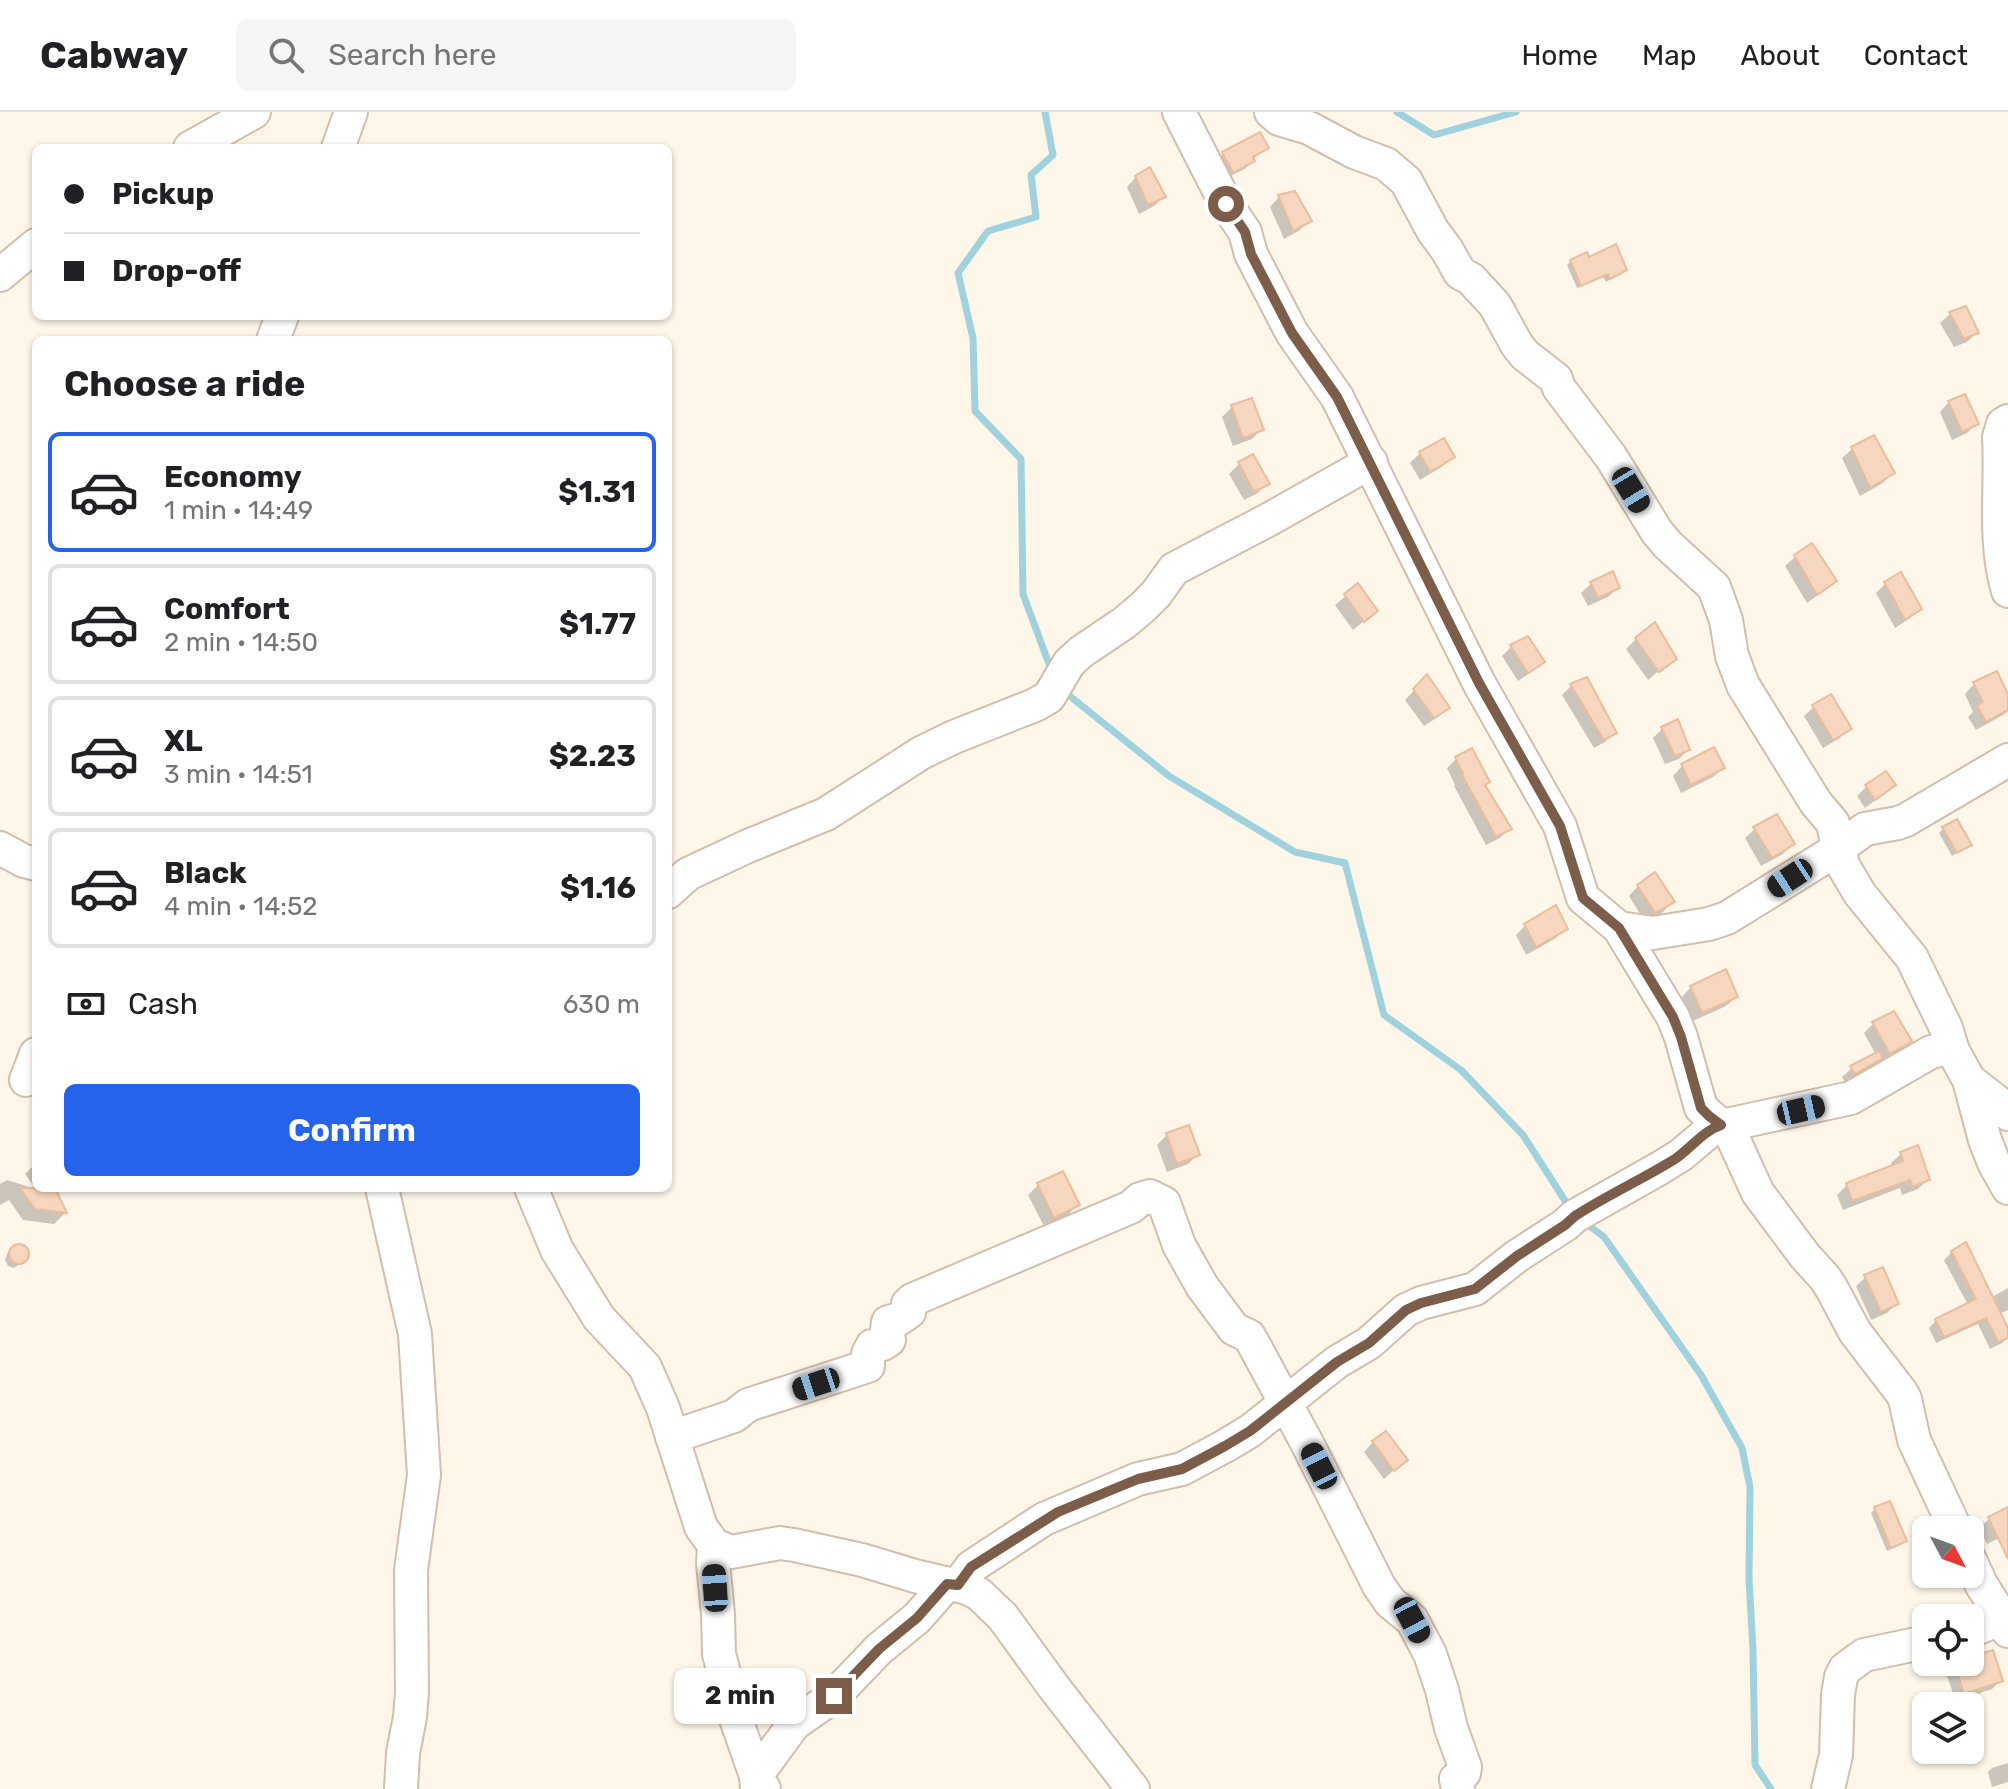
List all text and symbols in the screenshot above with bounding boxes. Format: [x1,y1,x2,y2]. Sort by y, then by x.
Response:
search box [236,19,796,91]
text: Cabway [40,32,188,78]
icon: search [264,33,308,77]
text: Search here [328,37,496,73]
text: Home [1521,39,1598,72]
text: Map [1642,39,1696,72]
text: About [1740,39,1820,72]
text: Contact [1864,39,1968,72]
text: Pickup [112,176,214,212]
route start [1208,186,1244,222]
text: Drop-off [112,253,241,289]
text: Choose a ride [64,362,305,405]
icon: car [68,456,140,528]
text: Economy [164,459,302,495]
car [1608,463,1654,517]
text: $1.31 [558,474,636,510]
text: 1 min · 14:49 [164,495,313,526]
icon: car [68,588,140,660]
text: Comfort [164,591,290,627]
text: $1.77 [559,606,636,642]
text: 2 min · 14:50 [164,627,318,658]
icon: car [68,720,140,792]
text: XL [164,723,203,759]
text: $2.23 [549,738,636,774]
text: 3 min · 14:51 [164,759,313,790]
icon: car [68,852,140,924]
text: Black [164,855,247,891]
car [1763,855,1817,901]
text: $1.16 [560,870,636,906]
text: 4 min · 14:52 [164,891,318,922]
icon: cash [64,982,108,1026]
text: Cash [128,986,198,1022]
text: 630 m [563,989,640,1020]
button: Confirm [64,1084,640,1176]
car [1775,1093,1827,1127]
car [789,1365,843,1403]
car [1297,1439,1341,1493]
north arrow [1912,1516,1984,1588]
map controls [1912,1516,1984,1764]
car [701,1563,729,1613]
car [1390,1593,1434,1647]
button: locate [1912,1604,1984,1676]
callout: 2 min [674,1668,806,1724]
route end [816,1678,852,1714]
text: 2 min [705,1680,775,1711]
button: layers [1912,1692,1984,1764]

